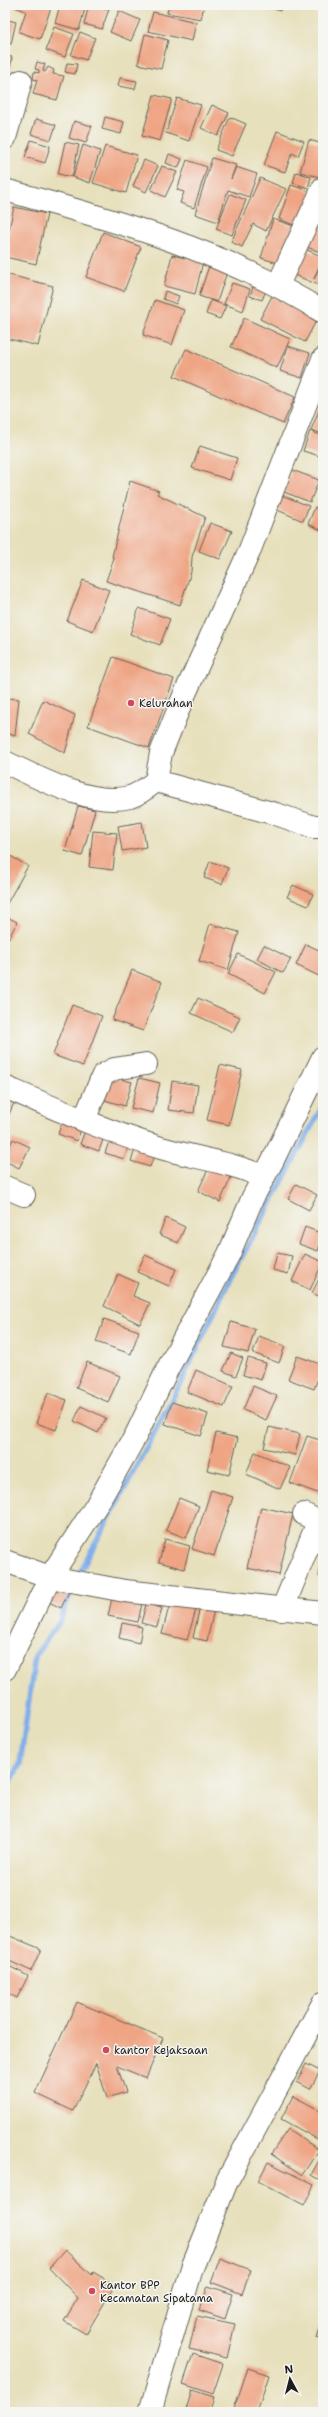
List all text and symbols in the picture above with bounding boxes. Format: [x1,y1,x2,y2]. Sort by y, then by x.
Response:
place label: Kelurahan [139,696,193,711]
marker: Kelurahan [126,698,136,708]
place label: kantor Kejaksaan [114,2043,208,2058]
marker: kantor Kejaksaan [101,2045,111,2055]
place label: Kantor BPP Kecamatan Sipatama [100,2278,213,2306]
marker: Kantor BPP Kecamatan Sipatama [87,2286,97,2296]
north arrow [270,2359,310,2399]
text: N [284,2362,294,2378]

